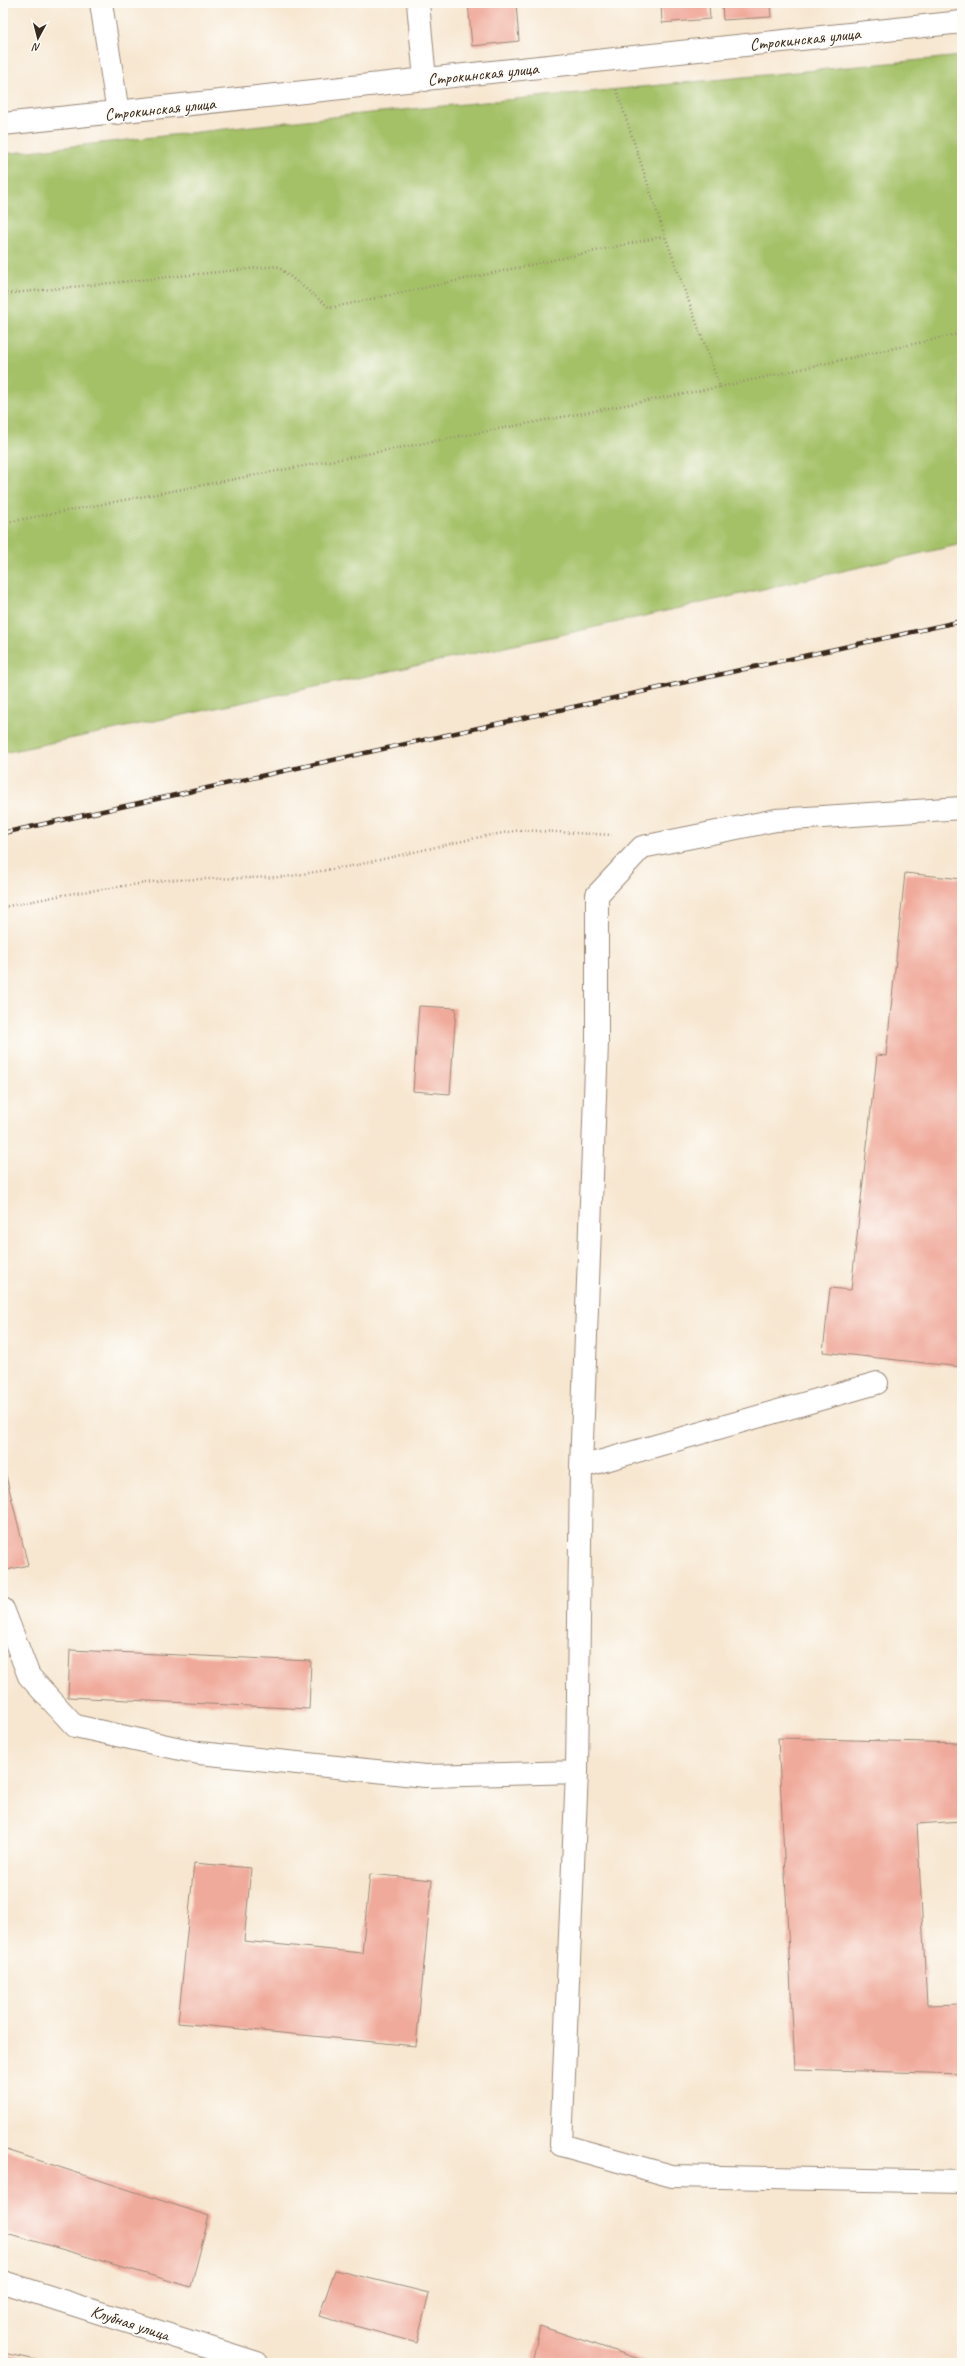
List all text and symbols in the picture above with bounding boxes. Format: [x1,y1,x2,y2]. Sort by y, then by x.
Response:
north arrow [18,18,58,58]
street label: Строкинская улица [749,23,863,55]
text: N [30,40,41,55]
street label: Строкинская улица [427,58,541,90]
street label: Строкинская улица [104,93,218,125]
street label: Клубная улица [88,2300,174,2346]

